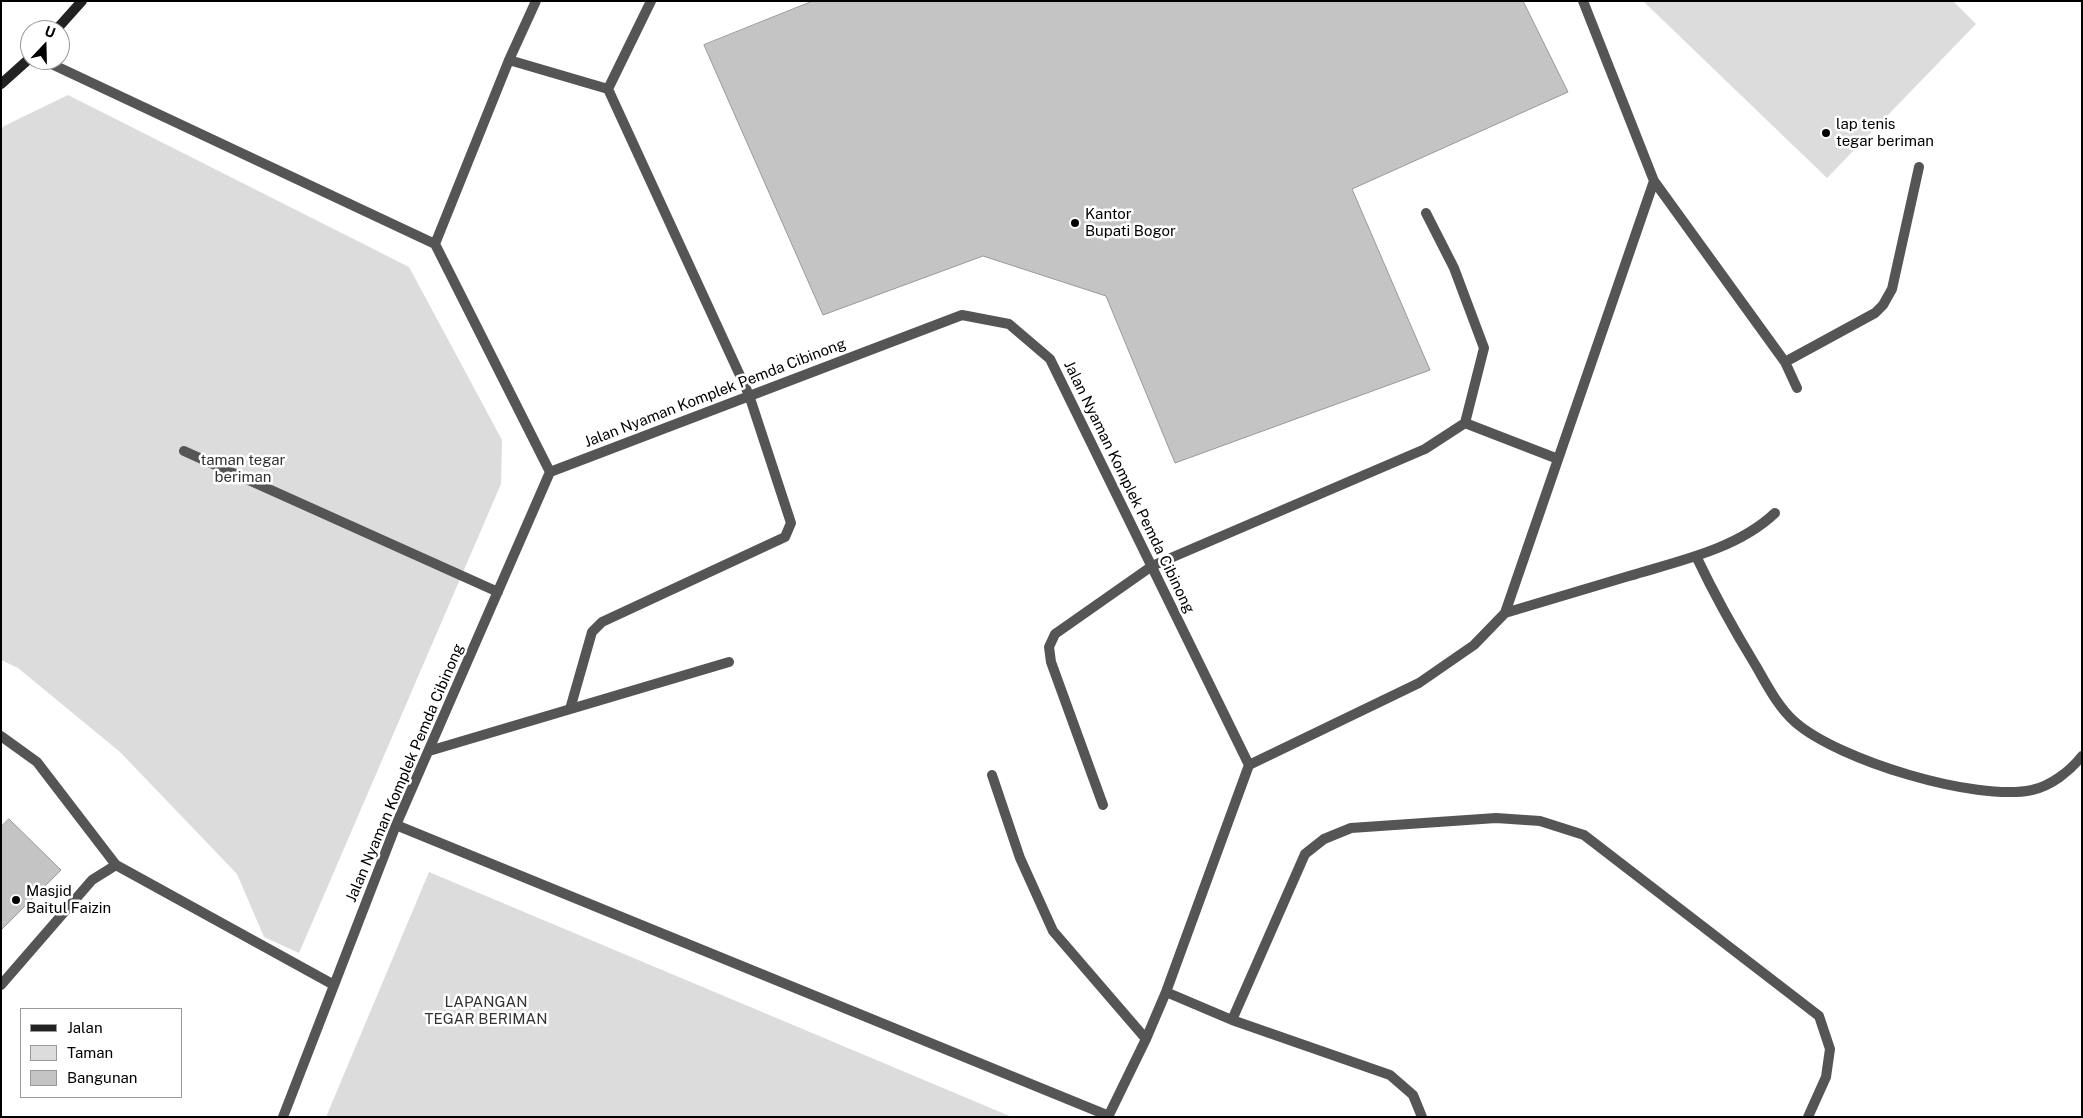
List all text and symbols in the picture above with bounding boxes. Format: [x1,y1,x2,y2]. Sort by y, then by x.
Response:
north arrow [20,20,70,70]
text: U [42,23,58,41]
place label: lap tenis tegar beriman [1836,115,1934,150]
marker: lap tenis tegar beriman [1820,127,1832,139]
place label: Kantor Bupati Bogor [1085,205,1176,240]
marker: Kantor Bupati Bogor [1069,217,1081,229]
street label: Jalan Nyaman Komplek Pemda Cibinong [582,335,848,451]
street label: Jalan Nyaman Komplek Pemda Cibinong [1060,358,1198,616]
park label: taman tegar beriman [201,451,285,486]
street label: Jalan Nyaman Komplek Pemda Cibinong [342,641,468,905]
place label: Masjid Baitul Faizin [26,882,111,917]
marker: Masjid Baitul Faizin [10,894,22,906]
park label: LAPANGAN TEGAR BERIMAN [425,993,547,1028]
legend [20,1008,182,1098]
text: Jalan [67,1019,103,1036]
text: Taman [67,1044,113,1061]
text: Bangunan [67,1069,138,1086]

